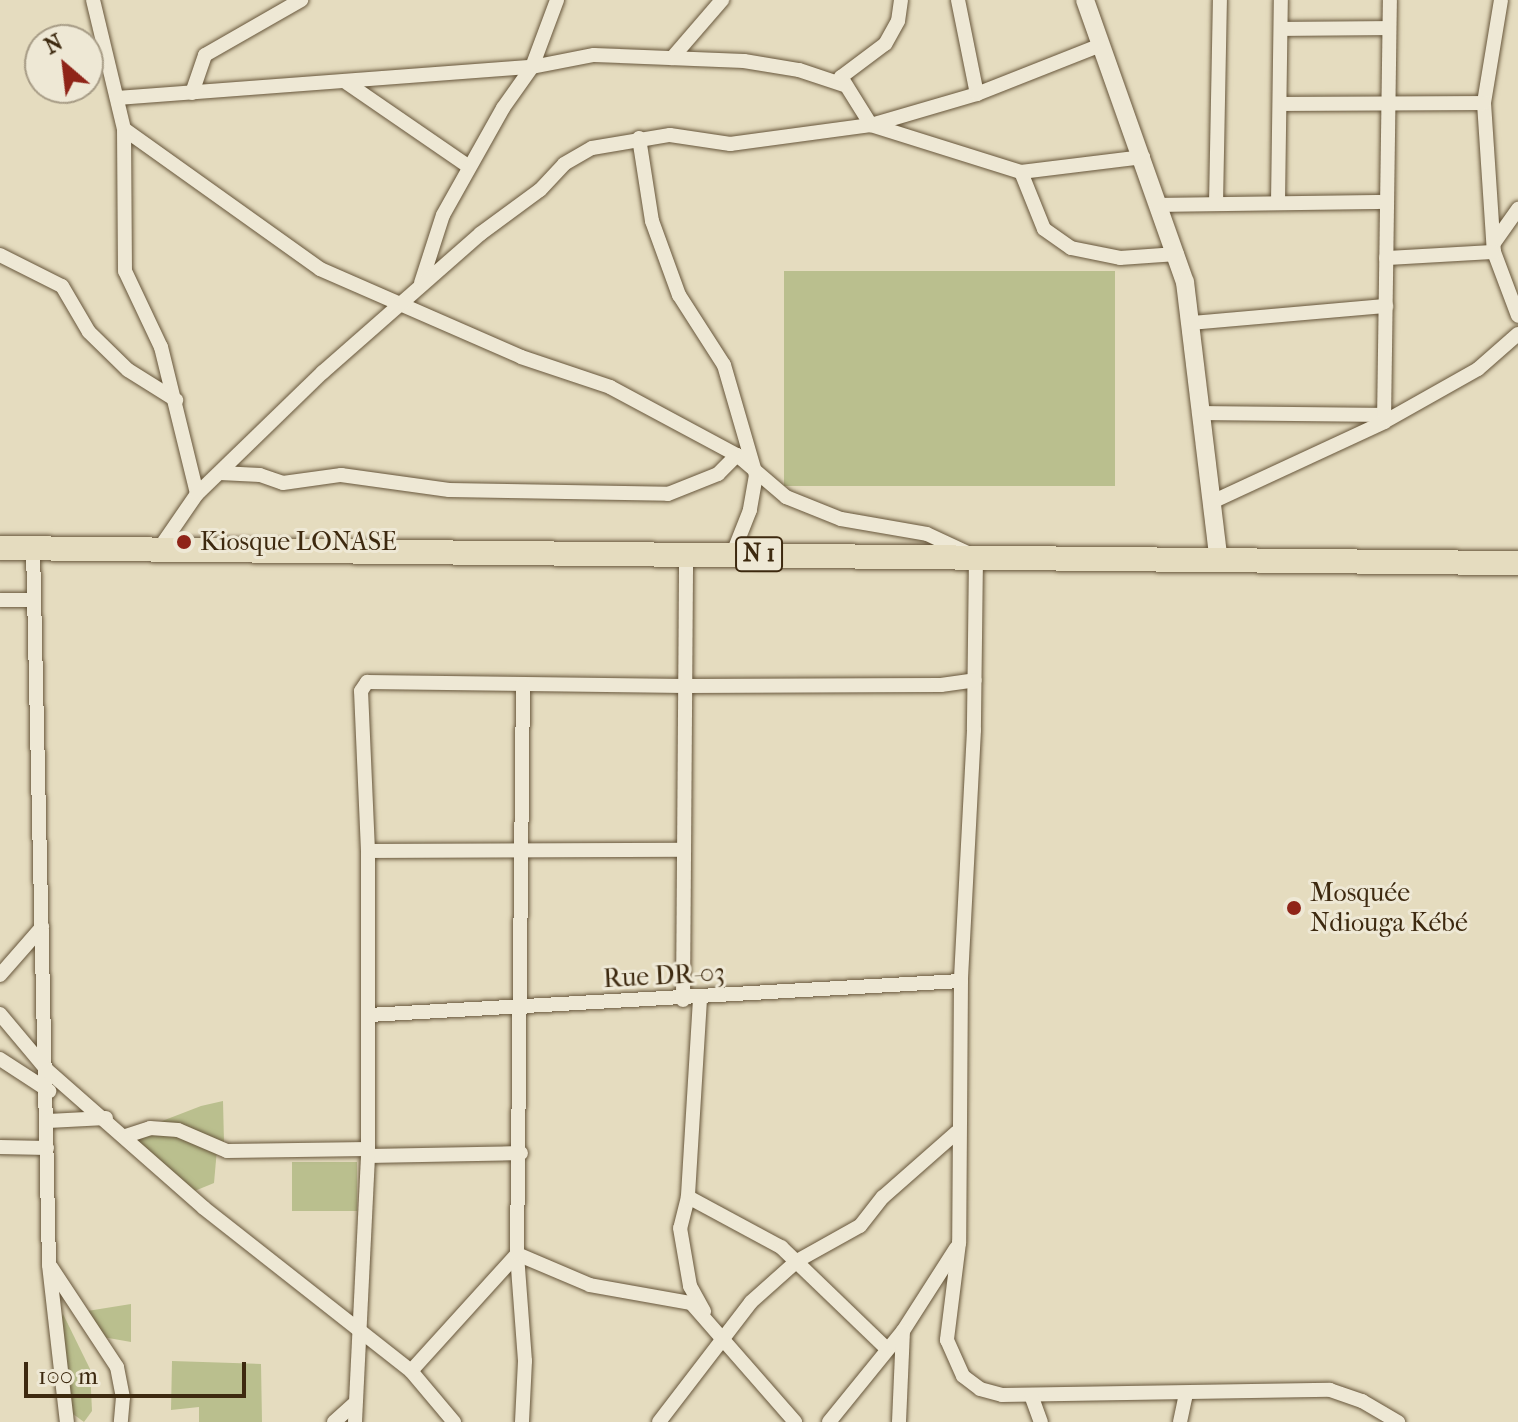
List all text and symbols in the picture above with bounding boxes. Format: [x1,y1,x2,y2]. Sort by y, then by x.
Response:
north arrow [24,24,104,104]
text: N [40,29,67,60]
place label: Kiosque LONASE [200,526,397,558]
marker: Kiosque LONASE [175,533,193,551]
road number: N 1 [735,534,783,574]
place label: Mosquée Ndiouga Kébé [1310,877,1468,938]
marker: Mosquée Ndiouga Kébé [1285,899,1303,917]
street label: Rue DR-03 [602,957,726,995]
scale bar [28,1346,250,1396]
text: 100 m [38,1362,98,1390]

